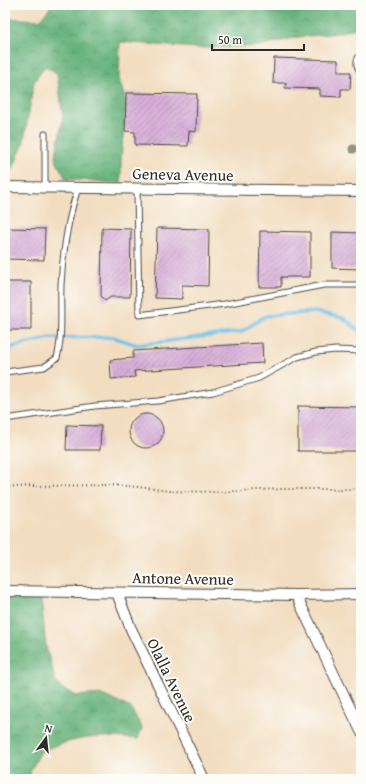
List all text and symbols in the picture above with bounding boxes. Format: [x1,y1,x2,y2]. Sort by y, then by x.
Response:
scale bar [212,26,304,52]
text: 50 m [218,31,242,48]
street label: Geneva Avenue [132,161,234,187]
street label: Antone Avenue [132,565,234,591]
street label: Olalla Avenue [141,634,203,726]
north arrow [26,718,66,758]
text: N [43,720,55,737]

